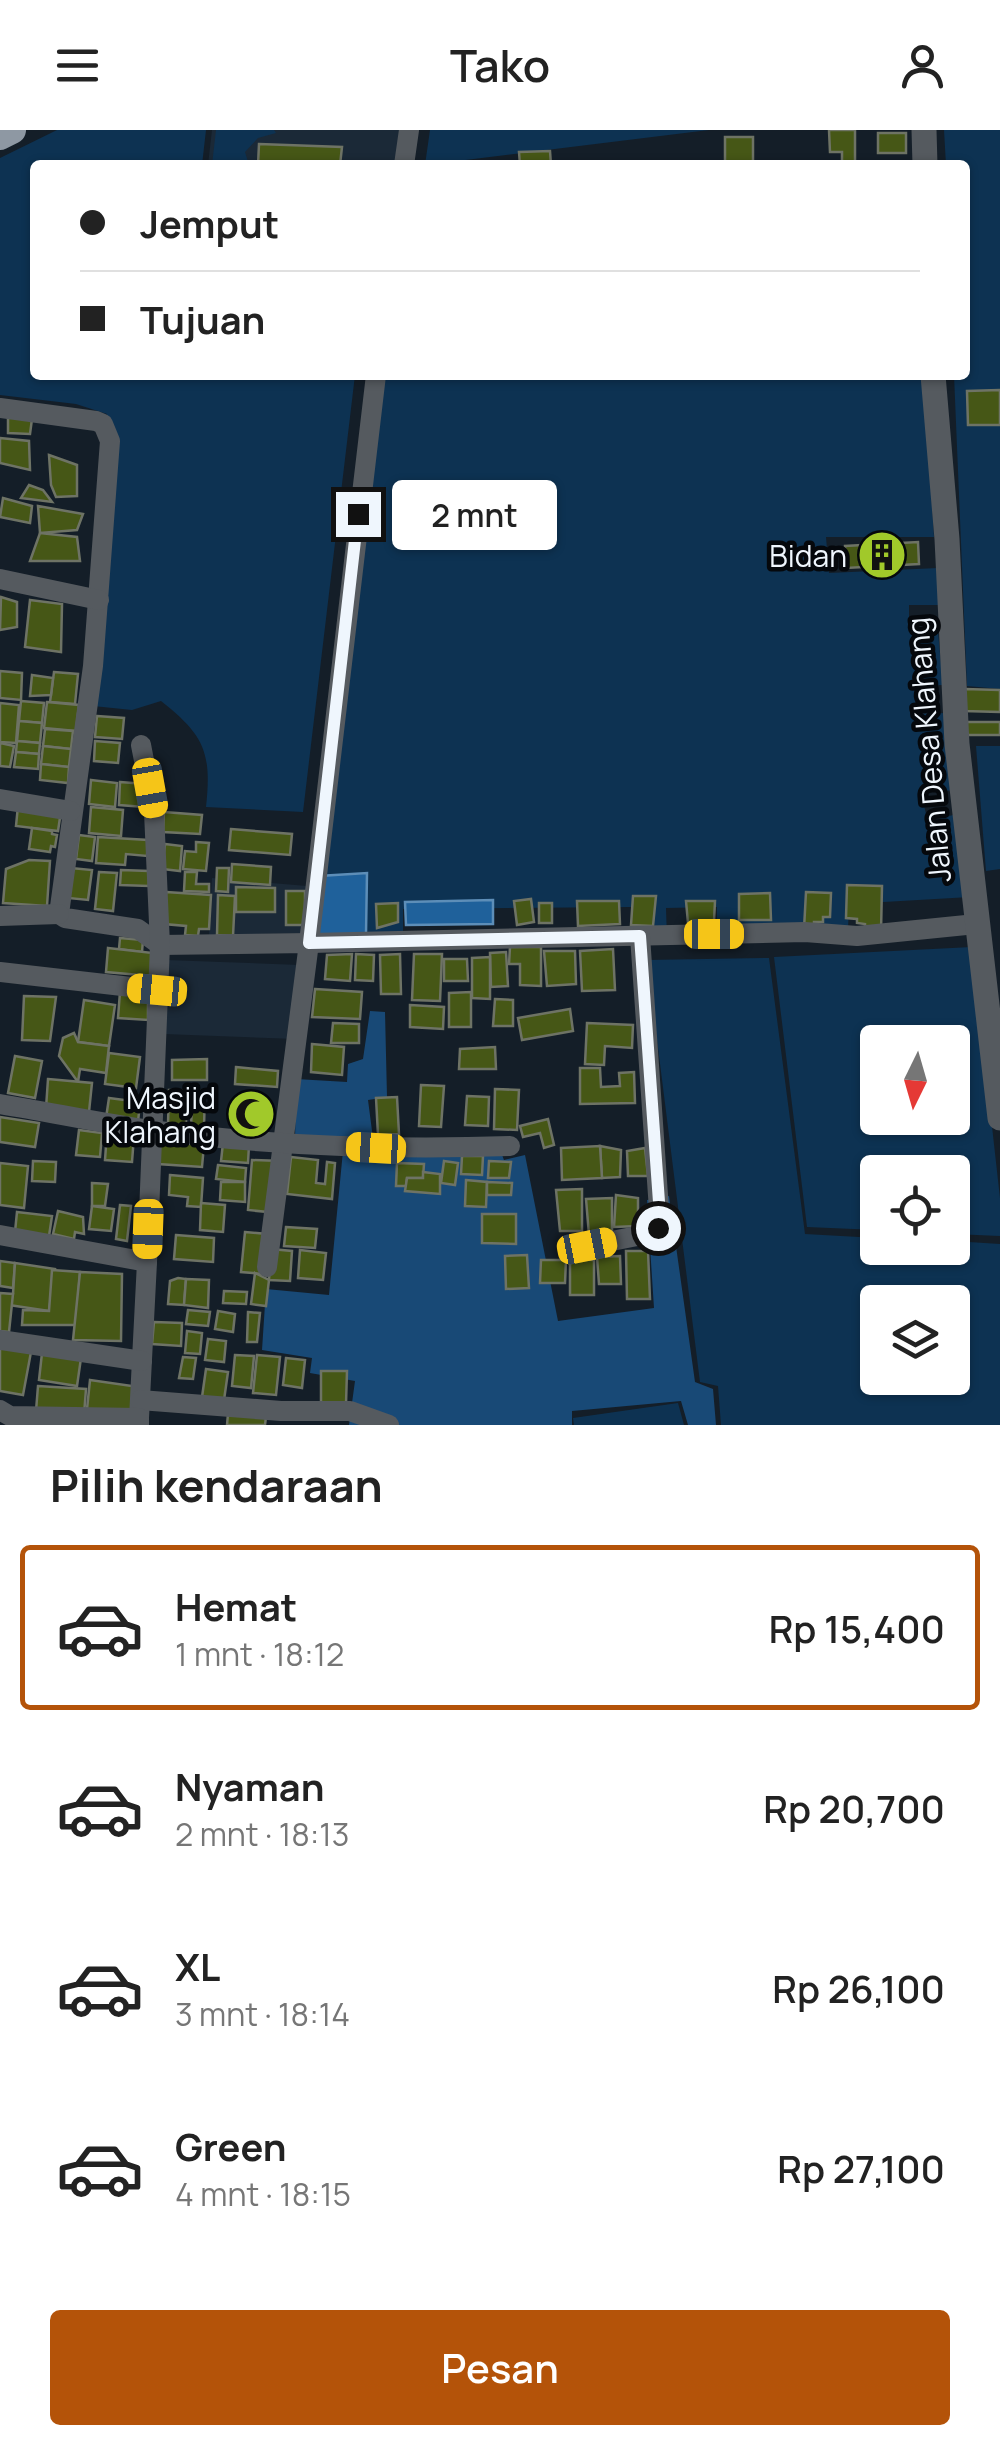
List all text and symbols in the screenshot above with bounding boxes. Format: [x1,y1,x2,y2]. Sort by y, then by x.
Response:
text: Tako [450,34,550,96]
icon: menu [50,38,105,93]
icon: person [895,38,950,93]
text: Jemput [140,197,279,249]
text: Tujuan [140,293,265,345]
callout: 2 mnt [393,479,558,549]
route end [336,492,381,537]
text: 2 mnt [431,493,518,537]
building icon: Bidan [856,529,908,581]
place label: Bidan [769,535,847,576]
street label: Jalan Desa Klahang [896,616,960,884]
car [130,756,170,820]
car [684,919,744,949]
car [126,972,188,1008]
north arrow [860,1025,970,1135]
map controls [860,1025,970,1395]
place label: Masjid Klahang [104,1077,216,1152]
mosque icon: Masjid Klahang [225,1088,277,1140]
car [345,1131,407,1165]
button: locate [860,1155,970,1265]
car [132,1198,164,1260]
route start [636,1206,681,1251]
car [555,1226,619,1266]
button: layers [860,1285,970,1395]
text: Pilih kendaraan [50,1454,383,1516]
text: Hemat [175,1580,297,1632]
icon: car [55,1583,145,1673]
text: Rp 15,400 [769,1602,945,1654]
text: 1 mnt · 18:12 [175,1632,344,1676]
text: Nyaman [175,1760,325,1812]
icon: car [55,1763,145,1853]
text: Rp 20,700 [763,1782,945,1834]
text: 2 mnt · 18:13 [175,1812,349,1856]
text: XL [175,1940,220,1992]
icon: car [55,1943,145,2033]
text: Rp 26,100 [772,1962,945,2014]
text: 3 mnt · 18:14 [175,1992,350,2036]
text: Green [175,2120,287,2172]
icon: car [55,2123,145,2213]
text: Rp 27,100 [777,2142,945,2194]
text: 4 mnt · 18:15 [175,2172,351,2216]
button: Pesan [50,2310,950,2425]

